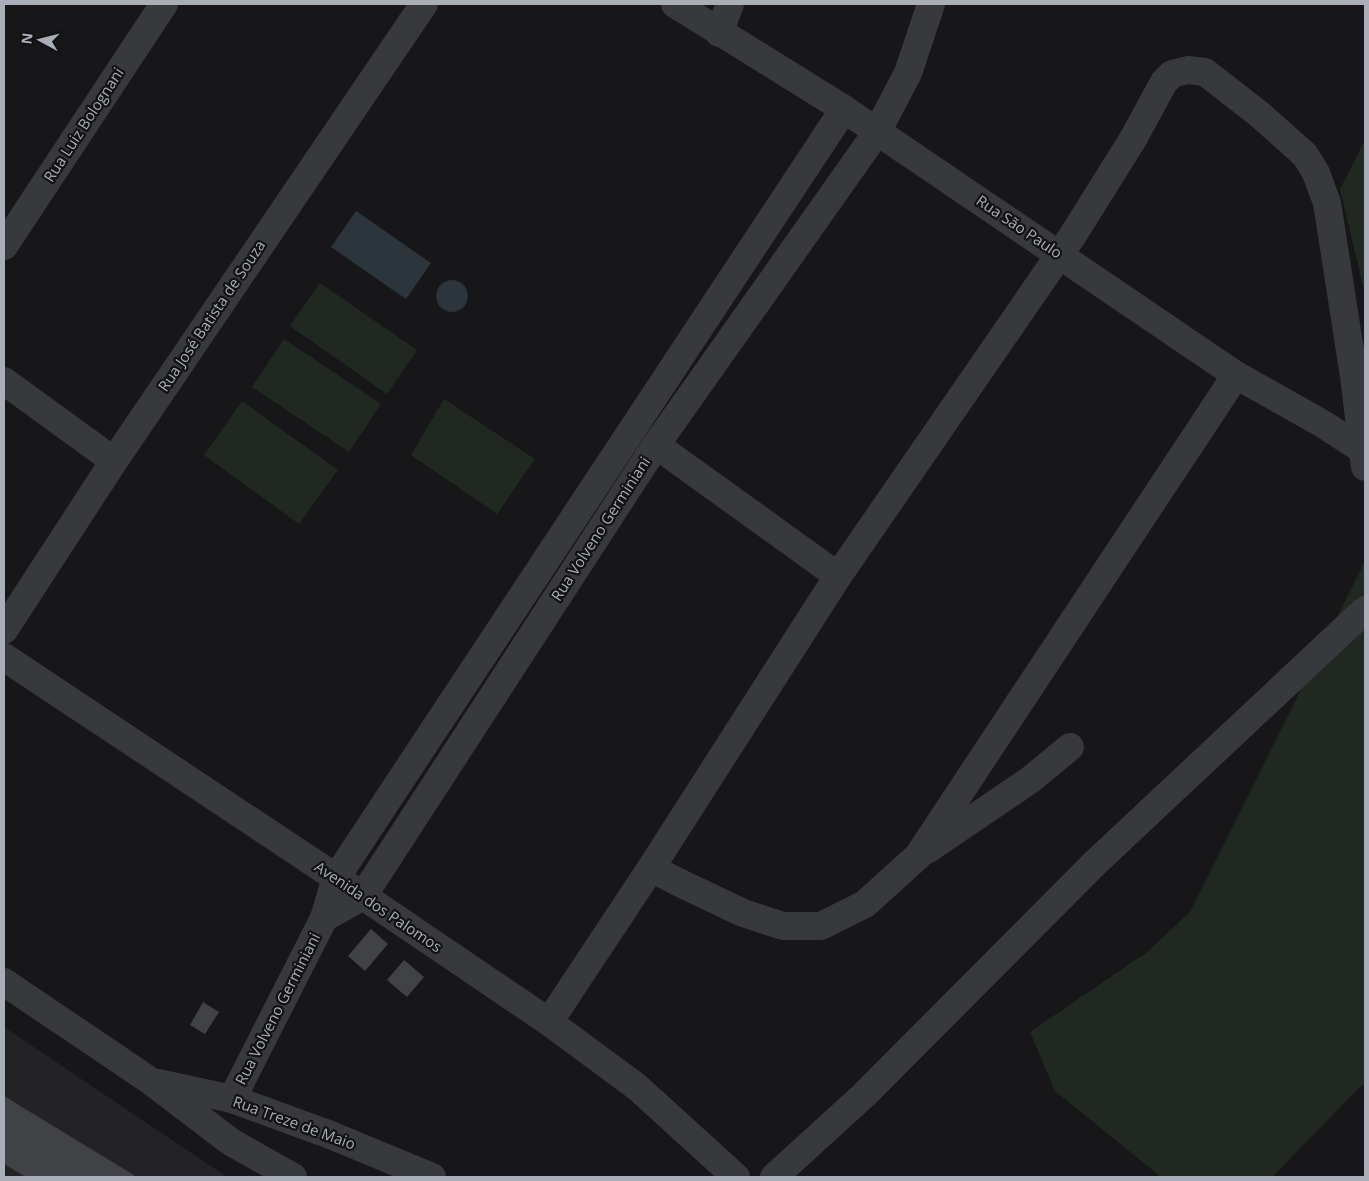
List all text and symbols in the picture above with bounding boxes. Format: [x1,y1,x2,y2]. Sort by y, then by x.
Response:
north arrow [15,15,65,65]
text: N [16,32,37,45]
street label: Rua Luiz Bolognani [39,63,128,186]
street label: Rua São Paulo [973,190,1066,262]
street label: Rua José Batista de Souza [153,236,269,395]
street label: Rua Volveno Germiniani [546,453,654,604]
street label: Avenida dos Palomos [311,856,446,956]
street label: Rua Volveno Germiniani [230,929,324,1088]
street label: Rua Treze de Maio [230,1091,358,1154]

